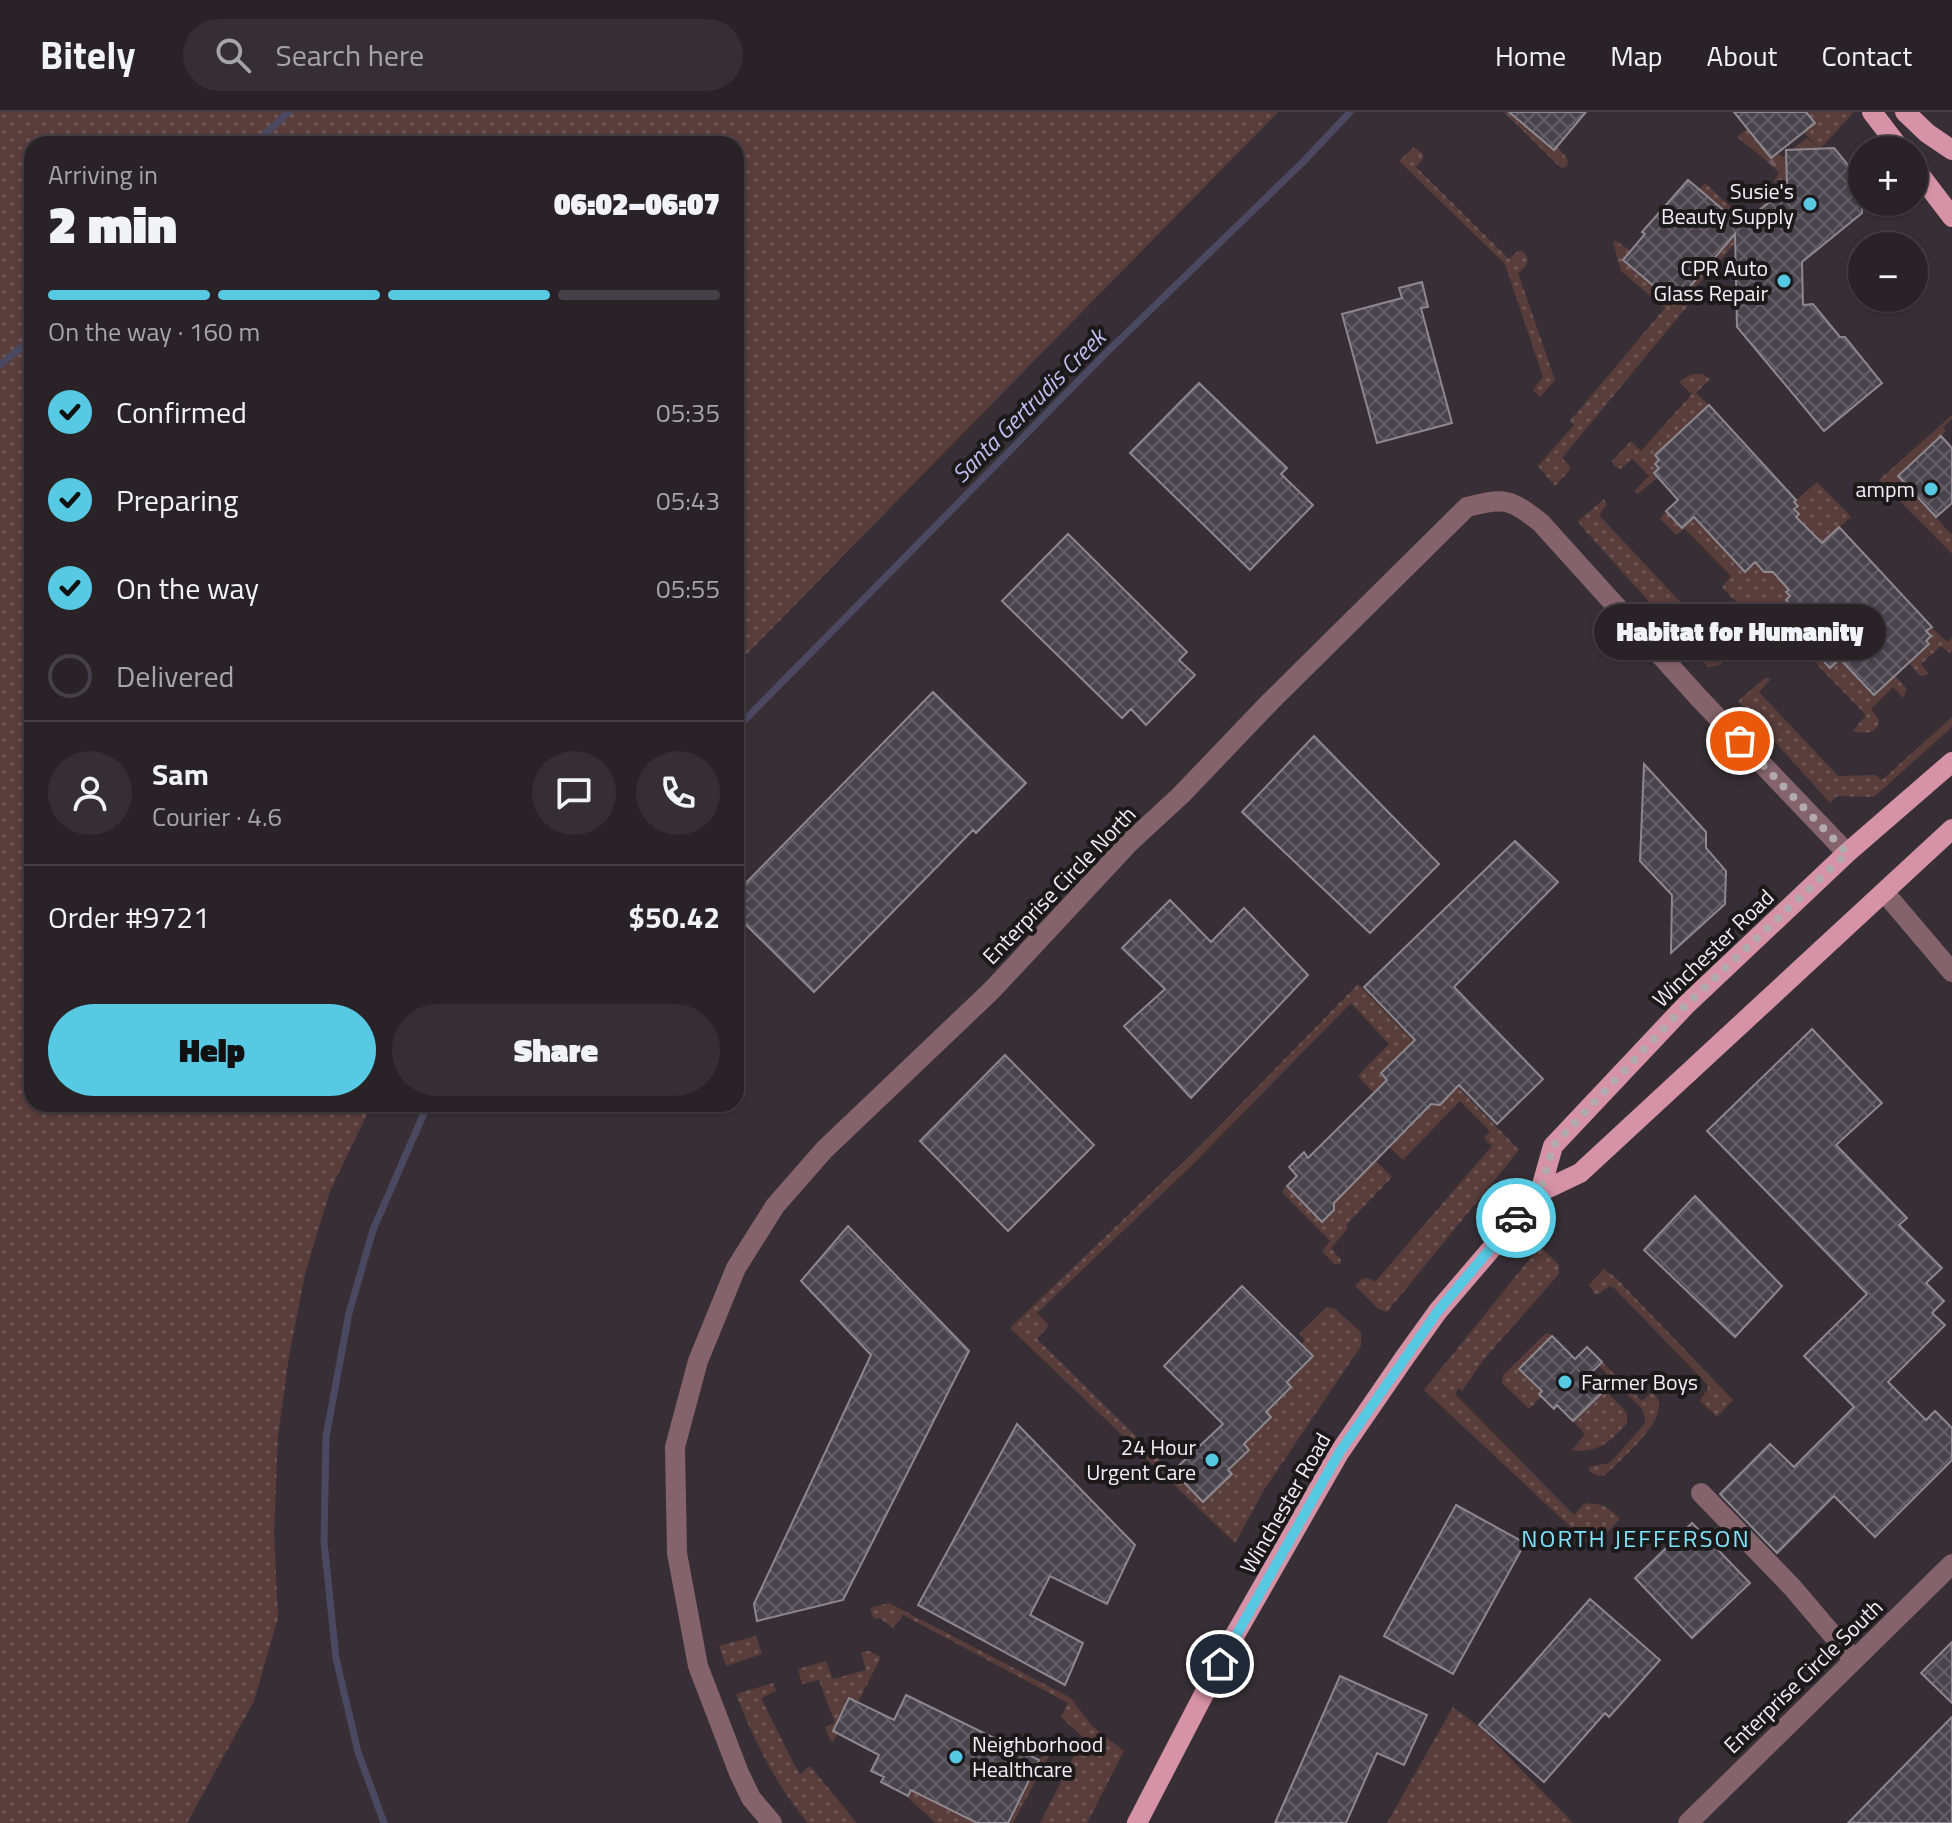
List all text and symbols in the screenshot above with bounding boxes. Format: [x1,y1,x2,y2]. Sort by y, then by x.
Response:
search box [183,19,743,91]
text: Bitely [40,26,135,84]
text: Search here [275,32,424,78]
icon: search [211,33,255,77]
text: Home [1495,34,1566,77]
text: Map [1610,34,1663,77]
text: About [1707,34,1777,77]
text: Contact [1821,34,1912,77]
map controls [1848,136,1928,312]
button: + [1848,136,1928,216]
text: Arriving in [48,155,158,194]
place label: Susie's Beauty Supply [1661,174,1794,233]
text: 06:02–06:07 [554,181,720,227]
text: 2 min [48,184,177,263]
marker: Susie's Beauty Supply [1801,195,1819,213]
button: − [1848,232,1928,312]
place label: CPR Auto Glass Repair [1654,251,1768,310]
marker: CPR Auto Glass Repair [1775,272,1793,290]
text: On the way · 160 m [48,312,260,351]
water label: Santa Gertrudis Creek [943,318,1116,491]
text: Confirmed [116,389,247,435]
icon: check [48,390,92,434]
text: 05:35 [656,393,720,432]
place label: ampm [1856,472,1915,506]
text: Preparing [116,477,238,523]
icon: check [48,478,92,522]
marker: ampm [1922,480,1940,498]
text: 05:43 [656,481,720,520]
text: On the way [116,565,259,611]
icon: check [48,566,92,610]
text: 05:55 [656,569,720,608]
callout: Habitat for Humanity [1594,605,1886,661]
text: Habitat for Humanity [1617,612,1863,651]
text: Delivered [116,653,234,699]
pin [1706,707,1774,775]
icon: bag [1718,719,1762,763]
button: person [48,751,132,835]
text: Sam [152,751,209,797]
button: chat [532,751,616,835]
button: phone [636,751,720,835]
text: Courier · 4.6 [152,797,282,836]
street label: Enterprise Circle North [974,798,1144,972]
street label: Winchester Road [1644,881,1782,1015]
text: Order #9721 [48,894,210,940]
text: $50.42 [628,894,720,940]
button: Help [48,1004,376,1096]
button: Share [392,1004,720,1096]
courier [1476,1178,1556,1258]
icon: car [1494,1196,1538,1240]
place label: Farmer Boys [1581,1365,1698,1399]
marker: Farmer Boys [1556,1373,1574,1391]
street label: Winchester Road [1231,1426,1339,1580]
place label: 24 Hour Urgent Care [1086,1430,1196,1489]
marker: 24 Hour Urgent Care [1203,1451,1221,1469]
district label: NORTH JEFFERSON [1521,1520,1751,1556]
street label: Enterprise Circle South [1716,1591,1890,1761]
pin [1186,1630,1254,1698]
icon: home [1198,1642,1242,1686]
place label: Neighborhood Healthcare [972,1727,1103,1786]
marker: Neighborhood Healthcare [947,1748,965,1766]

